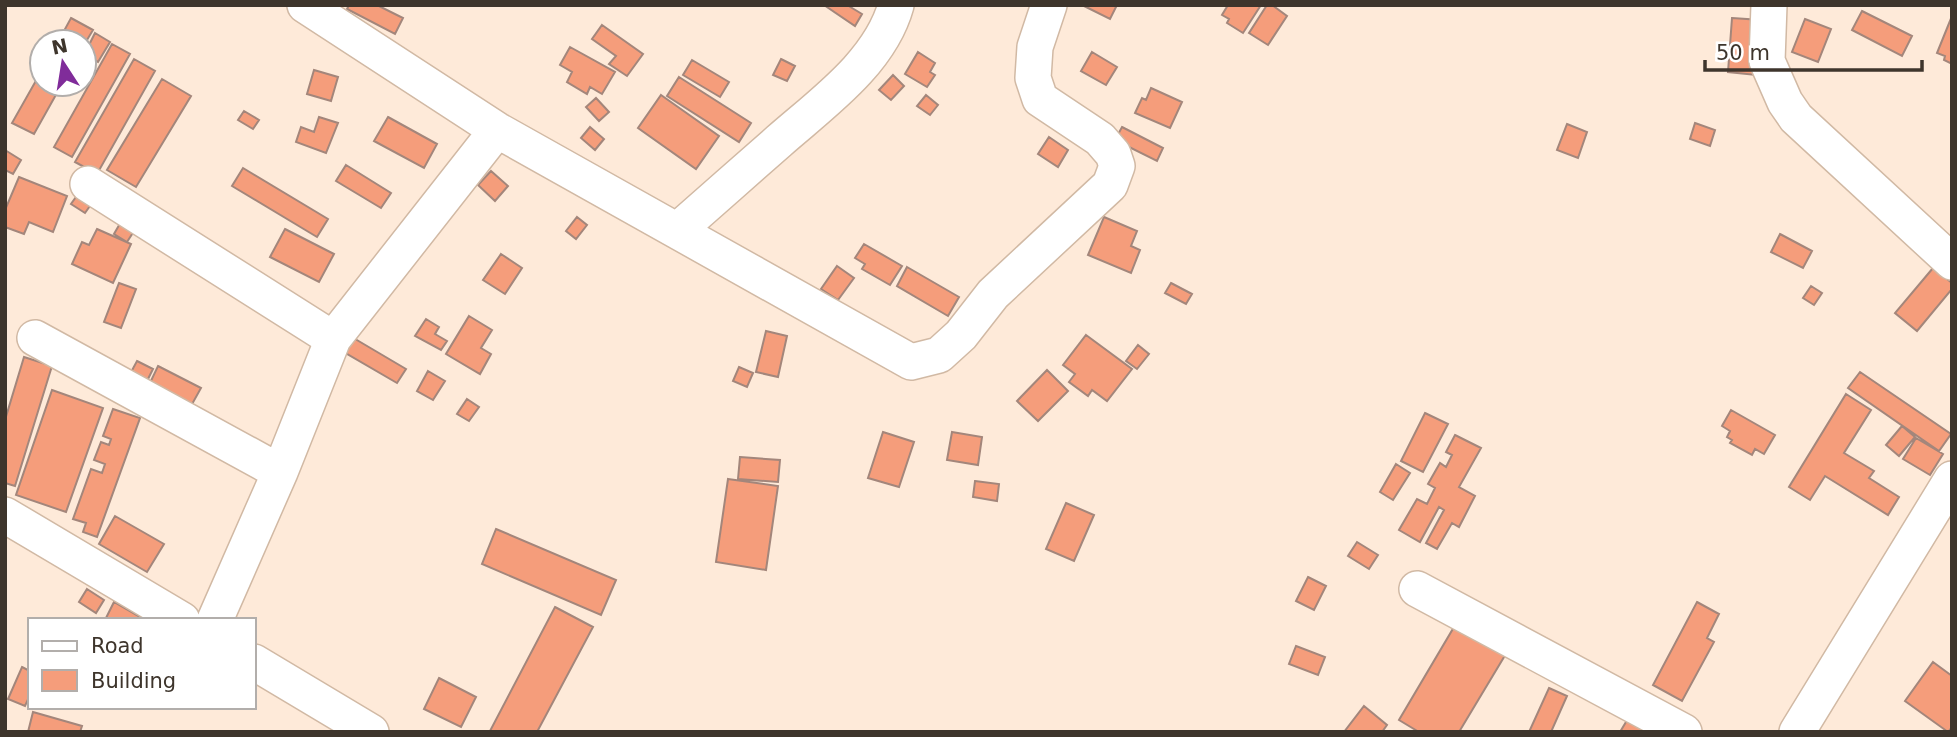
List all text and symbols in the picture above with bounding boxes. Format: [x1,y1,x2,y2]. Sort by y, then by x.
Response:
north arrow [28,28,98,98]
scale bar [1705,28,1922,72]
text: N [49,34,70,59]
text: 50 m [1716,41,1770,65]
legend [28,618,256,709]
text: Road [91,634,144,658]
text: Building [91,669,176,693]

